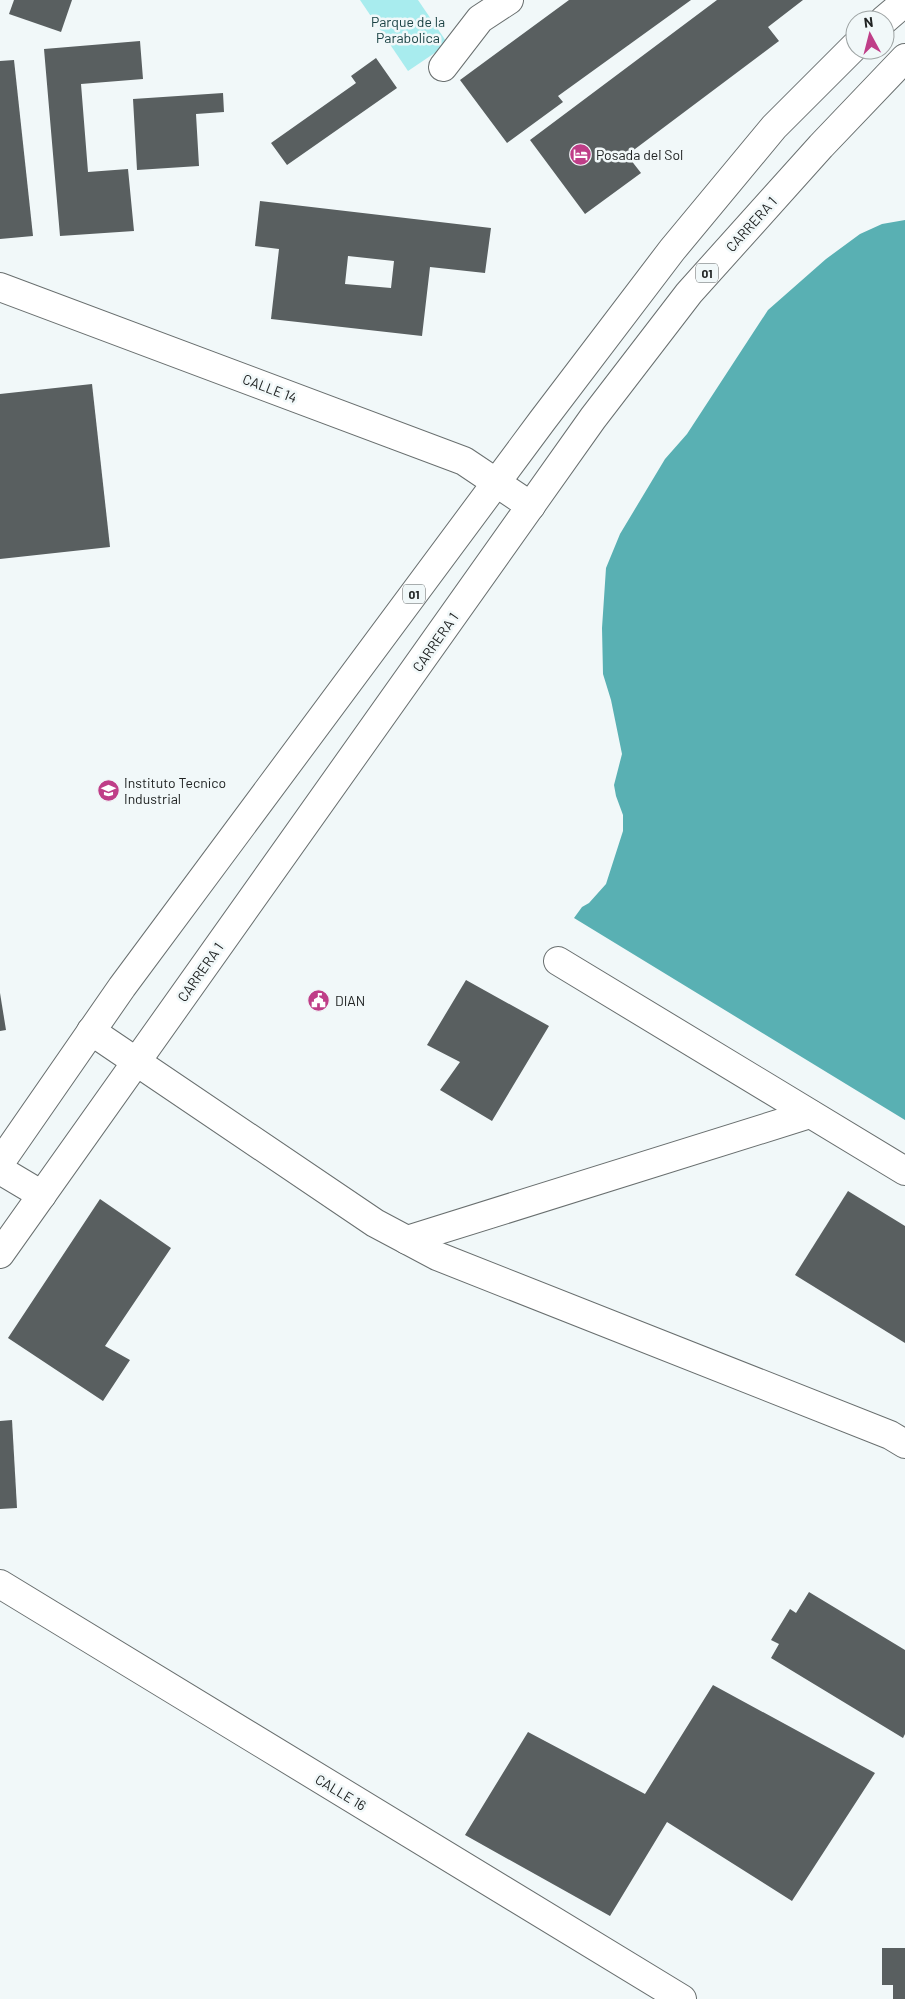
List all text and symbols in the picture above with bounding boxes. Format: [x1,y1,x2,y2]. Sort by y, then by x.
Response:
north arrow [845,10,895,60]
park label: Parque de la Parabolica [371,13,445,46]
text: N [863,13,874,31]
hotel icon: Posada del Sol [568,142,592,166]
place label: Posada del Sol [596,146,683,163]
street label: CARRERA 1 [722,193,780,255]
road number: 01 [696,264,718,282]
street label: CALLE 14 [240,370,300,406]
road number: 01 [403,584,425,604]
street label: CARRERA 1 [409,609,461,675]
place label: Instituto Tecnico Industrial [124,774,226,807]
school or university icon: Instituto Tecnico Industrial [96,778,120,802]
street label: CARRERA 1 [174,939,226,1005]
public building icon: DIAN [307,988,331,1012]
place label: DIAN [335,992,365,1009]
street label: CALLE 16 [313,1770,369,1814]

